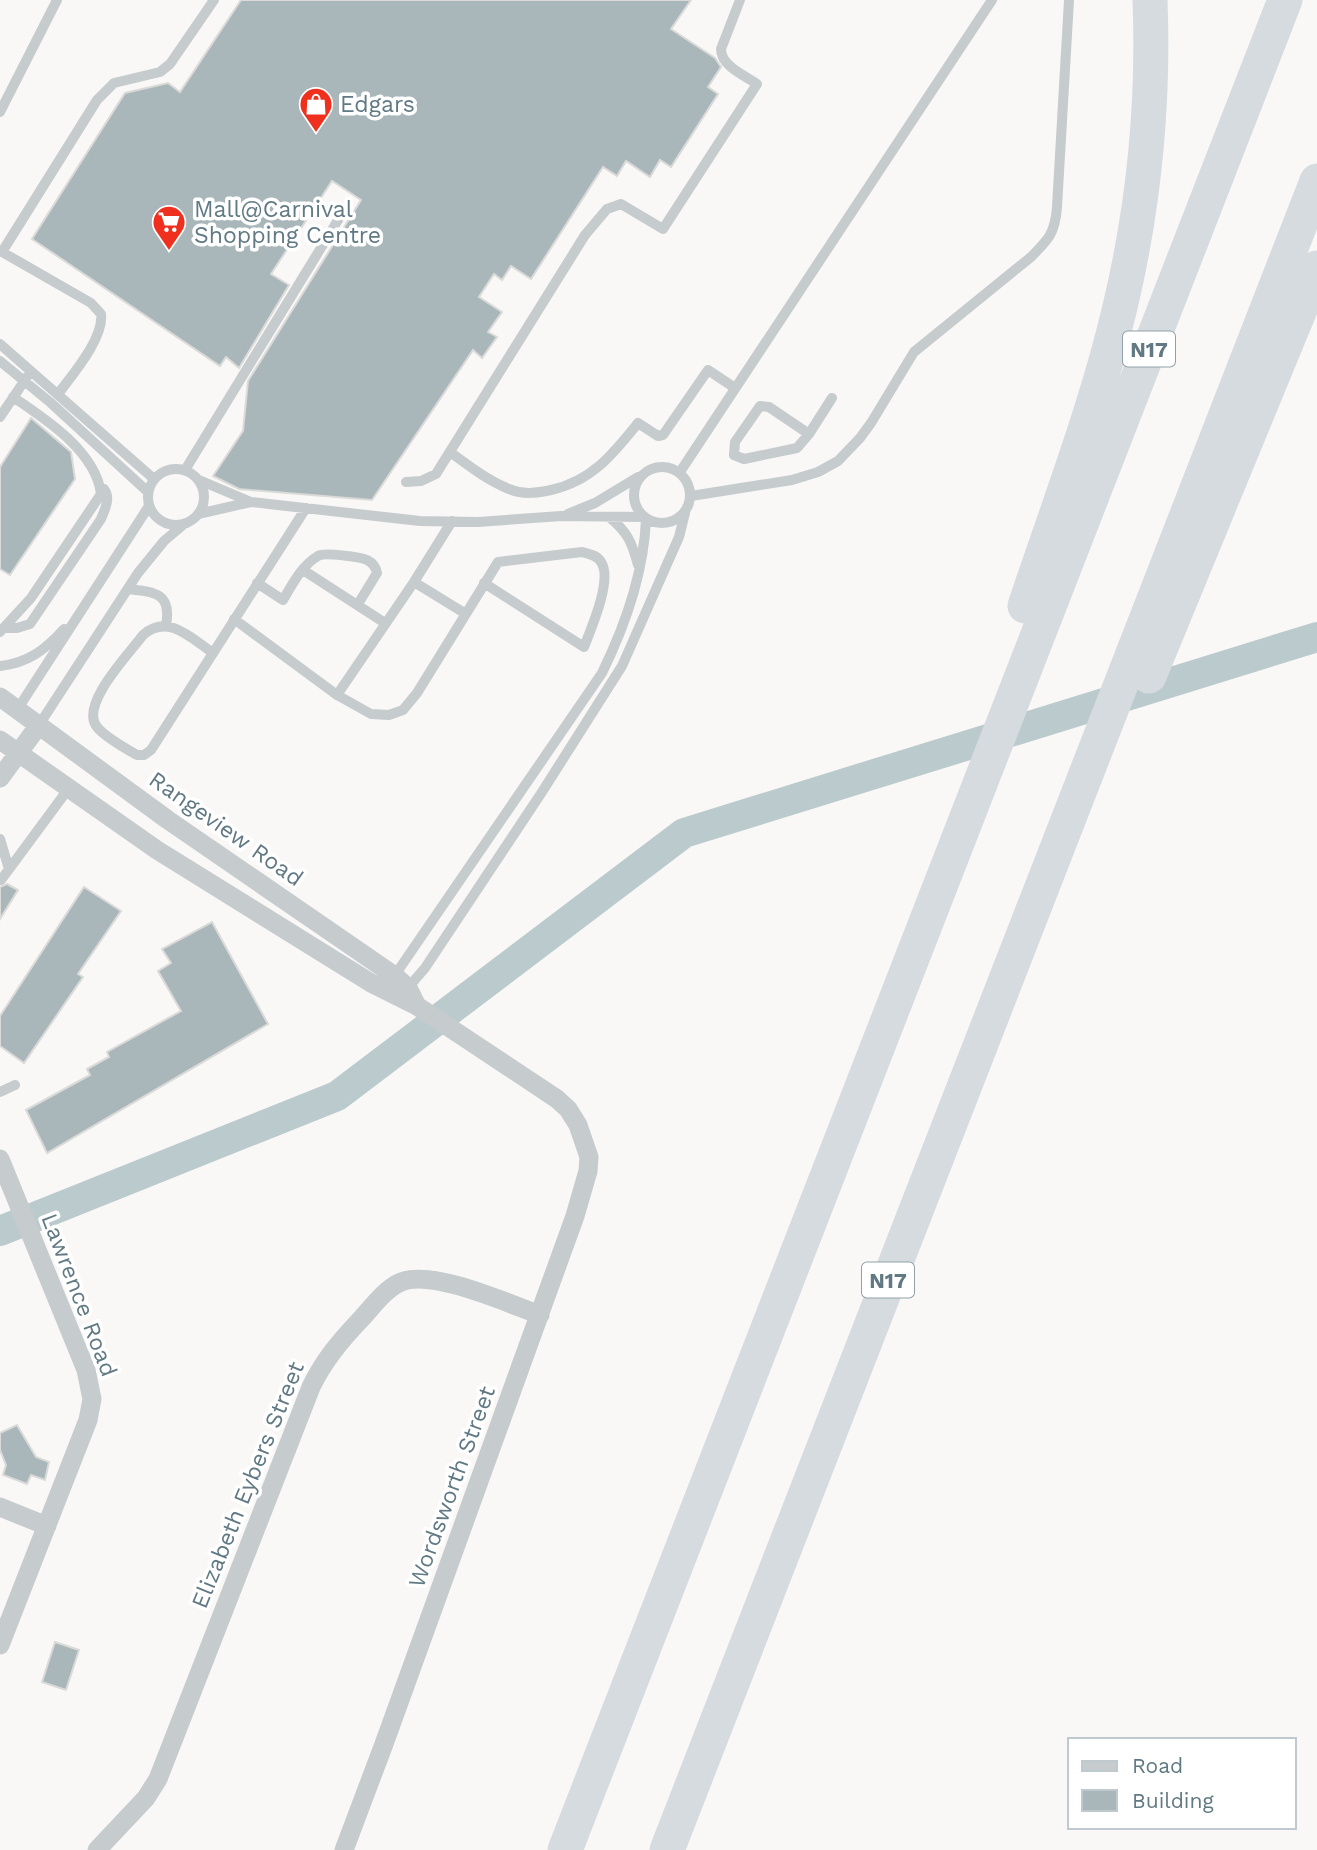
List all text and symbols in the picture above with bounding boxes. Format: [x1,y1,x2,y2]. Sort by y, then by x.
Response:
shop icon: Edgars [297,85,335,134]
place label: Edgars [340,91,415,118]
place label: Mall@Carnival Shopping Centre [194,196,381,249]
supermarket icon: Mall@Carnival Shopping Centre [150,203,188,252]
road number: N17 [1123,332,1175,366]
street label: Rangeview Road [144,766,308,892]
street label: Lawrence Road [36,1210,122,1380]
road number: N17 [862,1262,914,1298]
street label: Elizabeth Eybers Street [186,1357,310,1612]
street label: Wordsworth Street [403,1382,501,1591]
legend [1068,1738,1296,1829]
text: Road [1132,1753,1183,1778]
text: Building [1132,1788,1214,1813]

